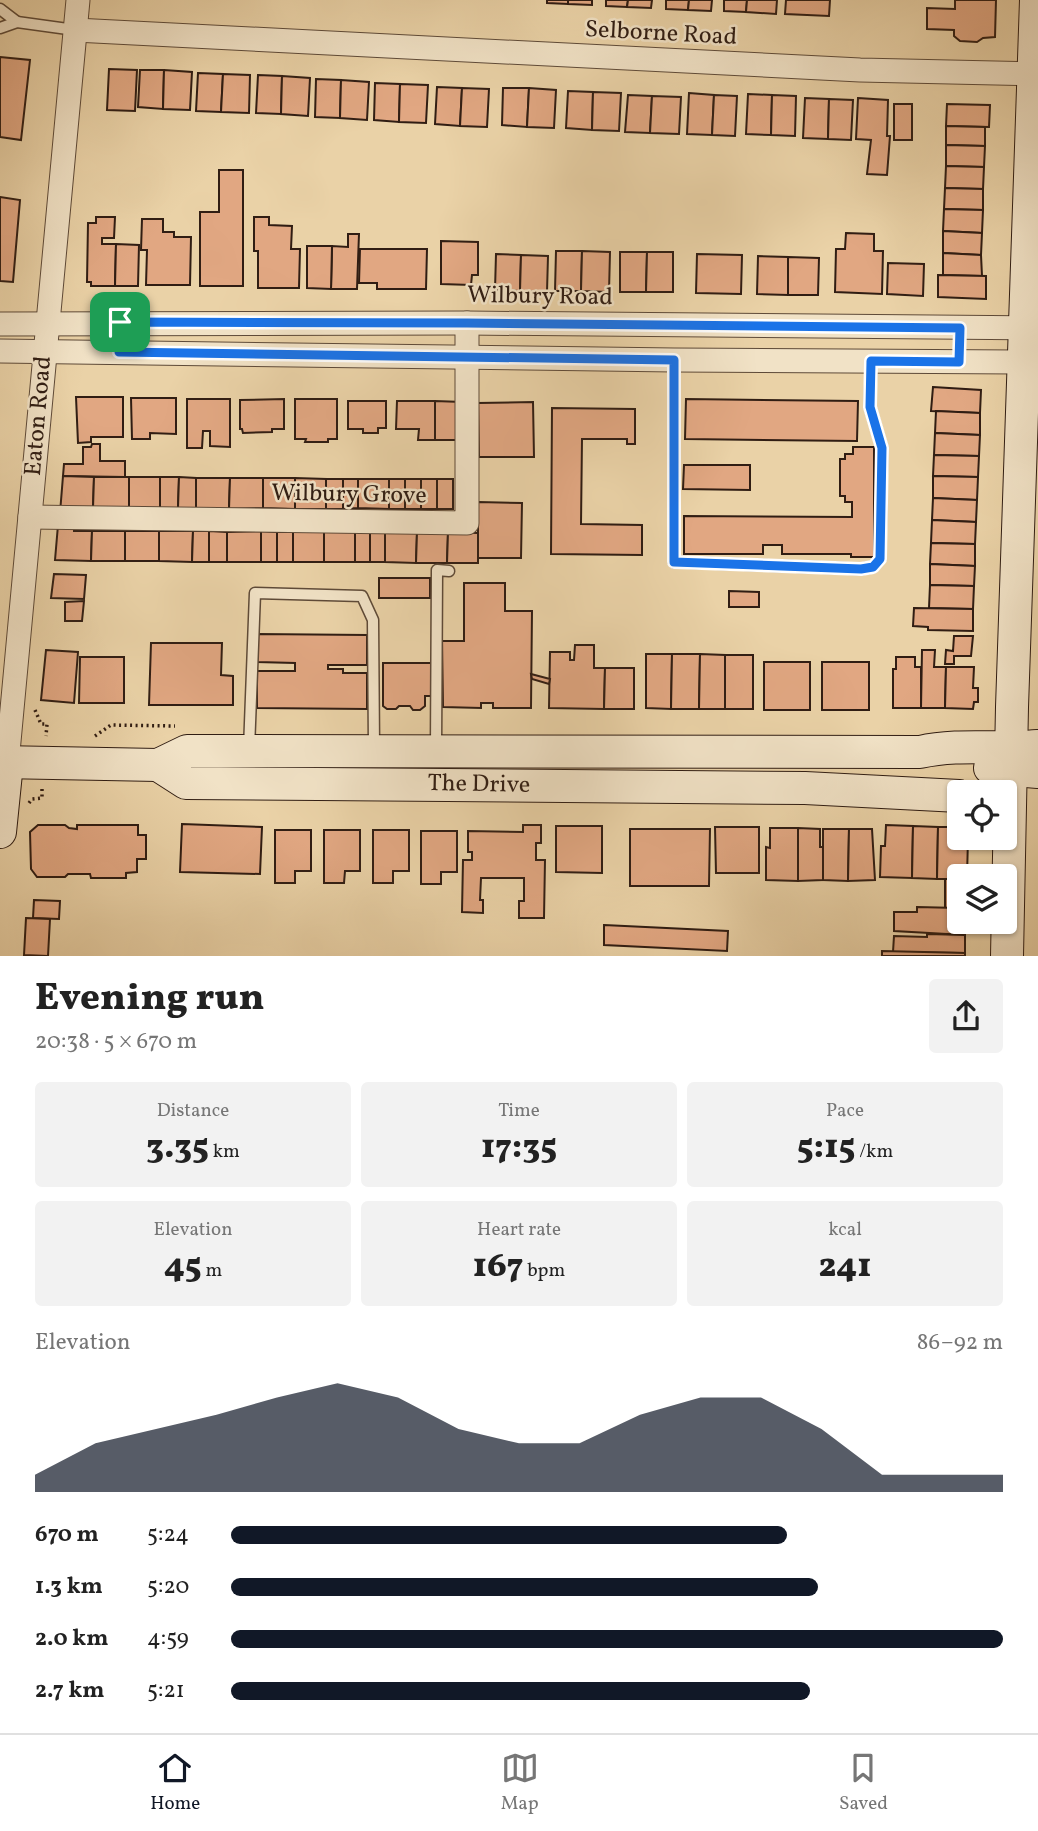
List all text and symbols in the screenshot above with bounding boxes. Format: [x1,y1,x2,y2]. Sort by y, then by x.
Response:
street label: Selborne Road [584,13,738,55]
street label: Wilbury Road [467,279,613,315]
pin [90,292,150,352]
icon: arrive [101,303,139,341]
street label: Eaton Road [17,355,61,477]
street label: Wilbury Grove [271,477,427,513]
street label: The Drive [427,767,531,803]
map controls [947,780,1017,934]
button: locate [947,780,1017,850]
button: layers [947,864,1017,934]
text: Evening run [35,973,265,1026]
button: share [929,979,1003,1053]
text: 20:38 · 5 × 670 m [35,1026,197,1058]
text: Distance [157,1098,229,1124]
text: Time [498,1098,540,1124]
text: Pace [826,1098,864,1124]
text: 3.35 [146,1124,209,1172]
text: 17:35 [481,1124,557,1172]
text: 5:15 [797,1124,855,1172]
text: km [209,1139,240,1165]
text: /km [855,1139,893,1165]
text: Elevation [154,1217,232,1243]
text: Heart rate [477,1217,561,1243]
text: kcal [828,1217,862,1243]
text: 45 [164,1243,202,1291]
text: 167 [473,1243,523,1291]
text: 241 [818,1243,872,1291]
text: m [202,1258,222,1284]
text: bpm [523,1258,565,1284]
text: Elevation [35,1327,131,1359]
text: 86–92 m [917,1327,1003,1359]
text: 670 m [35,1519,99,1551]
text: 5:24 [147,1519,189,1551]
text: 1.3 km [35,1571,103,1603]
text: 5:20 [147,1571,189,1603]
text: 2.0 km [35,1623,108,1655]
text: 4:59 [147,1623,189,1655]
text: 2.7 km [35,1675,105,1707]
text: 5:21 [147,1675,185,1707]
tab: Home [150,1749,200,1817]
tab: Map [501,1749,539,1817]
tab: Saved [839,1749,888,1817]

